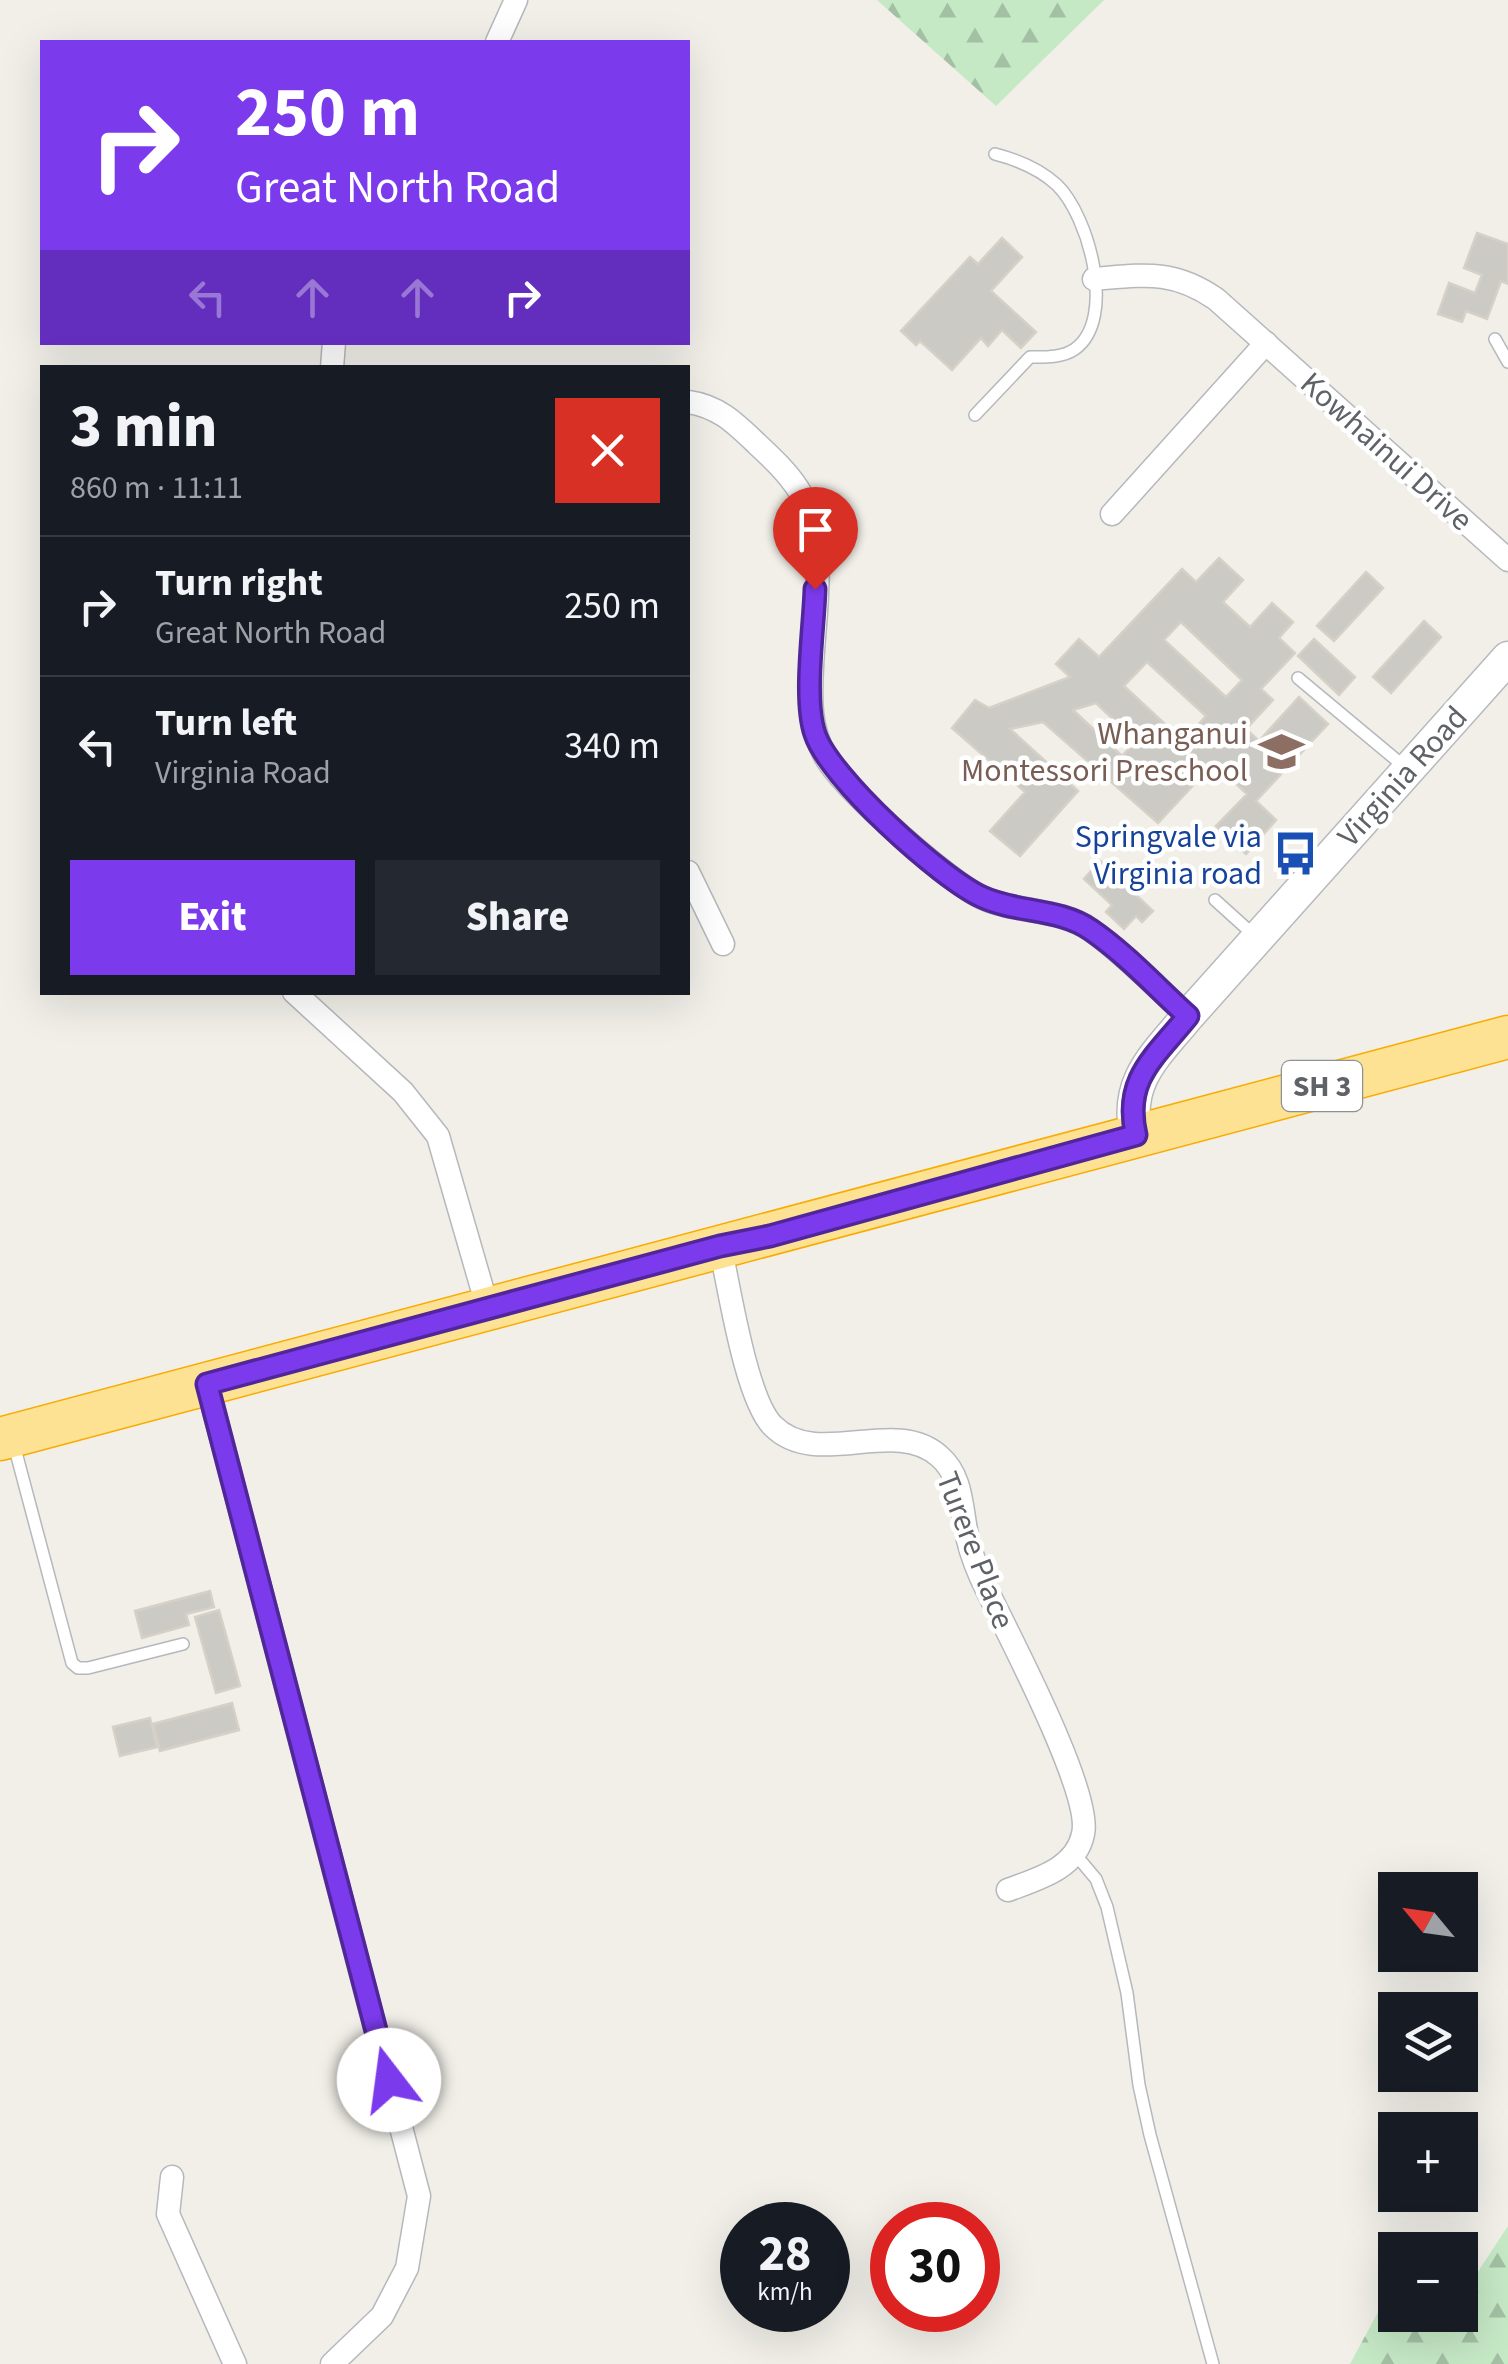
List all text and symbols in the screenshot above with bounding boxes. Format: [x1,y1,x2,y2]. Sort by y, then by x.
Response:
text: 250 m [235,63,420,163]
icon: right [70,80,200,210]
text: Great North Road [235,156,560,220]
icon: left [180,270,235,325]
icon: ahead [285,270,340,325]
icon: ahead [390,270,445,325]
icon: right [495,270,550,325]
street label: Kowhainui Drive [1290,362,1483,542]
text: 3 min [70,385,217,470]
button: close [555,398,660,503]
text: 860 m · 11:11 [70,465,243,511]
pin [773,487,858,590]
icon: arrive [788,502,843,557]
text: Turn right [155,556,323,610]
icon: right [70,579,125,634]
text: 250 m [564,579,660,633]
text: Great North Road [155,610,386,656]
text: Turn left [155,696,297,750]
street label: Virginia Road [1327,696,1479,857]
place label: Whanganui Montessori Preschool [961,711,1248,794]
icon: left [70,719,125,774]
text: 340 m [564,719,660,773]
school or university icon: Whanganui Montessori Preschool [1257,727,1305,775]
text: Virginia Road [155,750,331,796]
place label: Springvale via Virginia road [1075,814,1262,897]
bus stop icon: Springvale via Virginia road [1271,830,1319,878]
button: Exit [70,860,355,975]
button: Share [375,860,660,975]
road number: SH 3 [1282,1061,1362,1111]
street label: Turere Place [924,1465,1026,1636]
north arrow [1378,1872,1478,1972]
map controls [1378,1872,1478,2332]
button: layers [1378,1992,1478,2092]
position arrow [337,2028,441,2132]
button: + [1378,2112,1478,2212]
speed limit sign: 30 [870,2202,1000,2332]
text: 28 [759,2219,811,2290]
button: − [1378,2232,1478,2332]
text: km/h [757,2274,813,2310]

